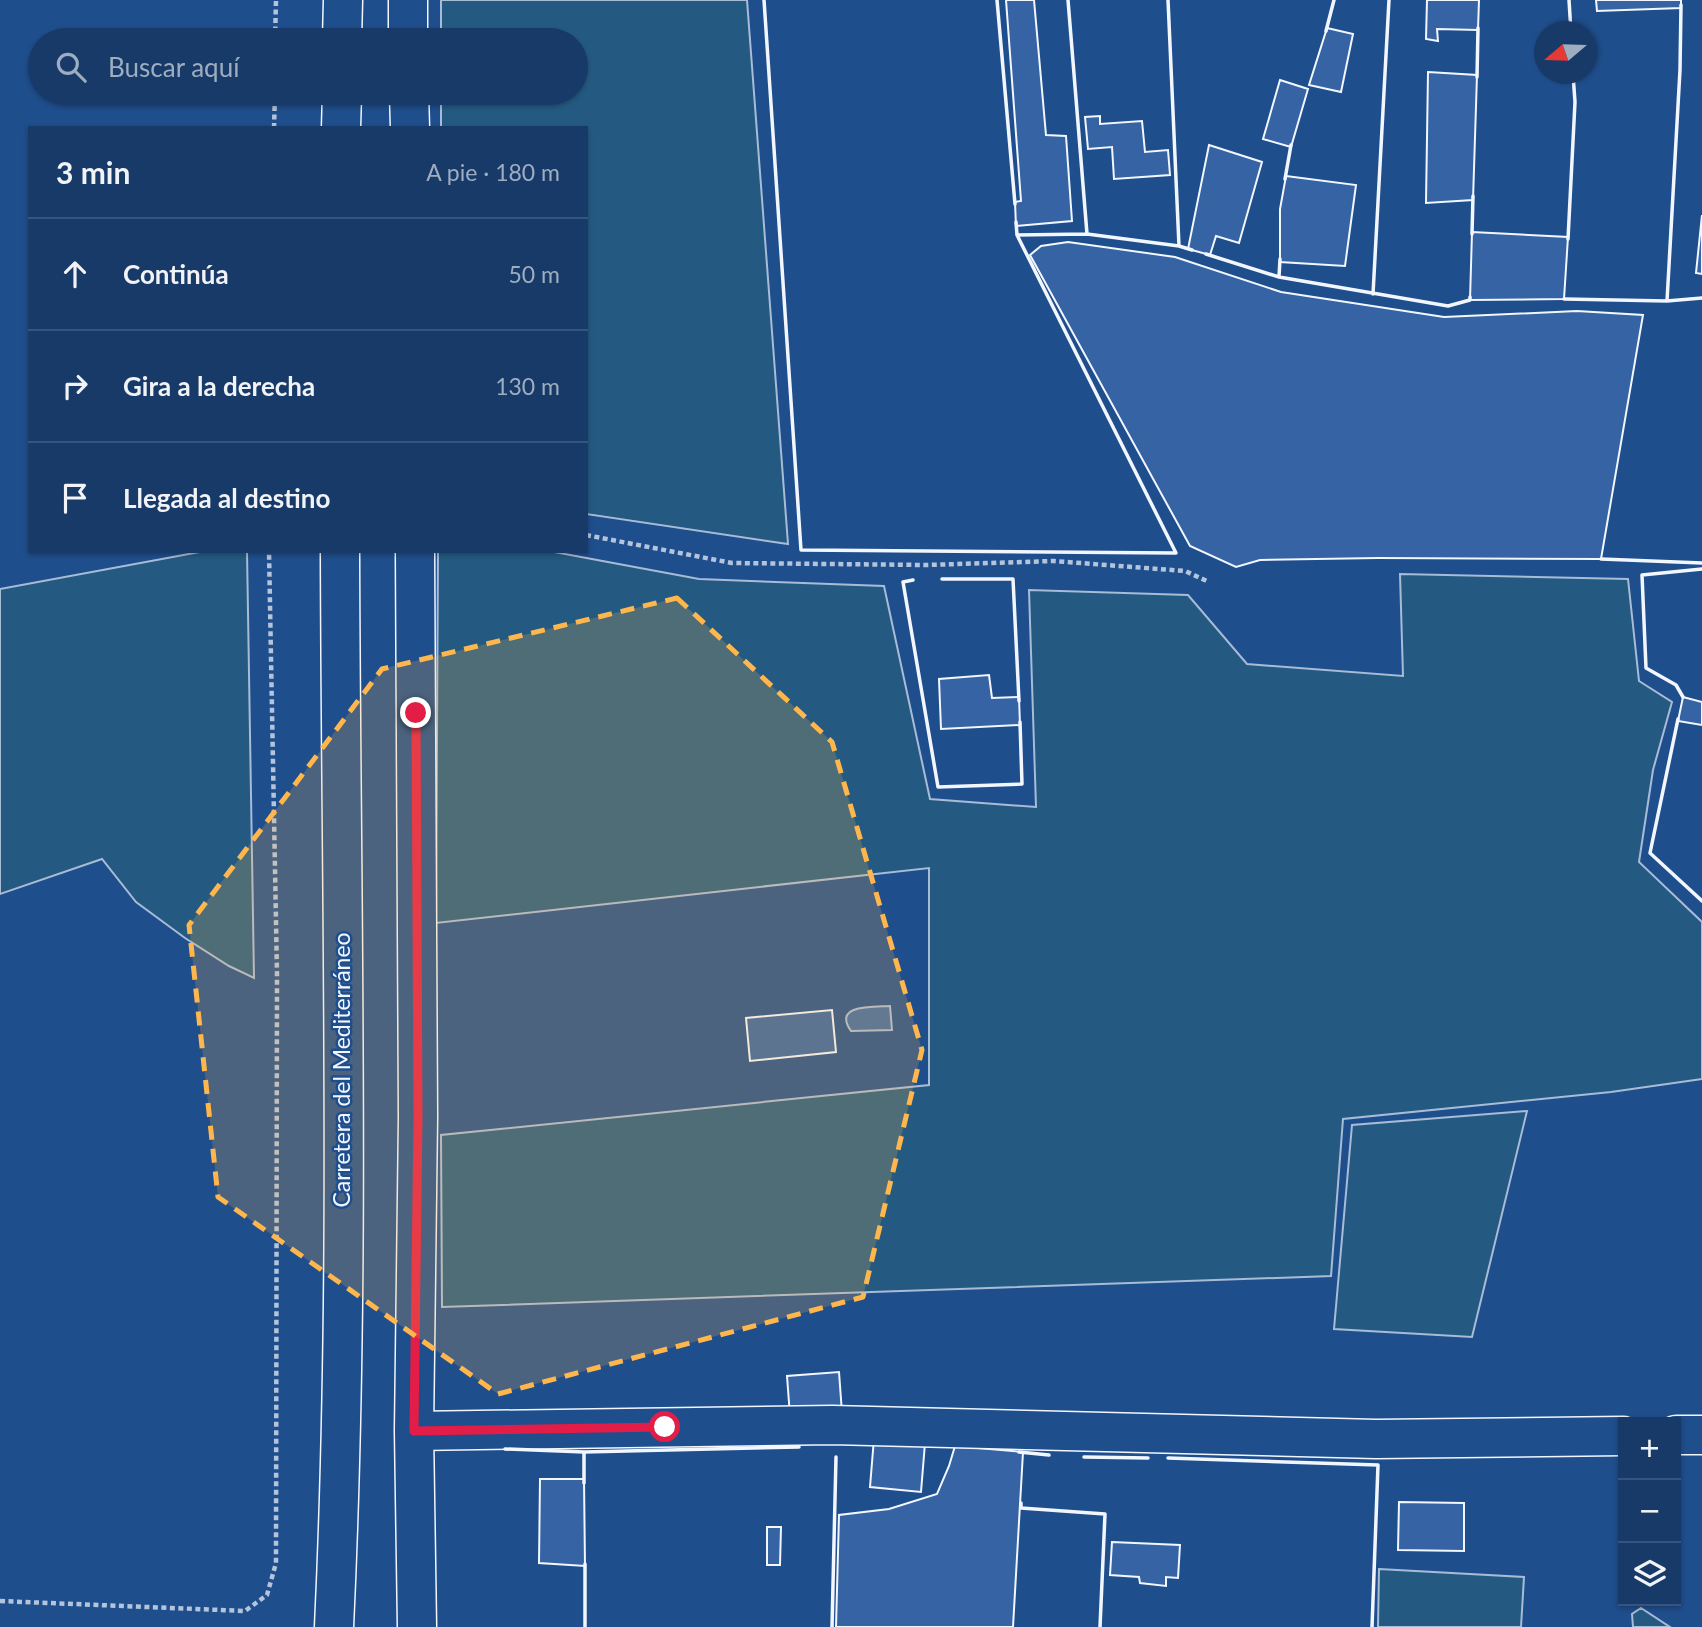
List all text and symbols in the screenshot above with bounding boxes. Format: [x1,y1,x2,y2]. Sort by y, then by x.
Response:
north arrow [1534,21,1597,84]
search box [28,28,588,105]
icon: search [52,48,90,86]
text: Buscar aquí [108,51,239,83]
text: 3 min [56,154,130,190]
text: A pie · 180 m [426,158,560,186]
icon: ahead [56,255,94,293]
text: Continúa [123,258,229,290]
text: 50 m [509,260,560,288]
icon: right [56,367,94,405]
text: Gira a la derecha [123,370,315,402]
text: 130 m [495,372,560,400]
icon: arrive [56,479,94,517]
text: Llegada al destino [123,482,330,514]
route end [400,697,431,728]
street label: Carretera del Mediterráneo [327,932,355,1208]
route start [649,1411,680,1442]
map controls [1618,1417,1681,1606]
button: + [1618,1417,1681,1480]
button: − [1618,1480,1681,1543]
button: layers [1618,1543,1681,1606]

